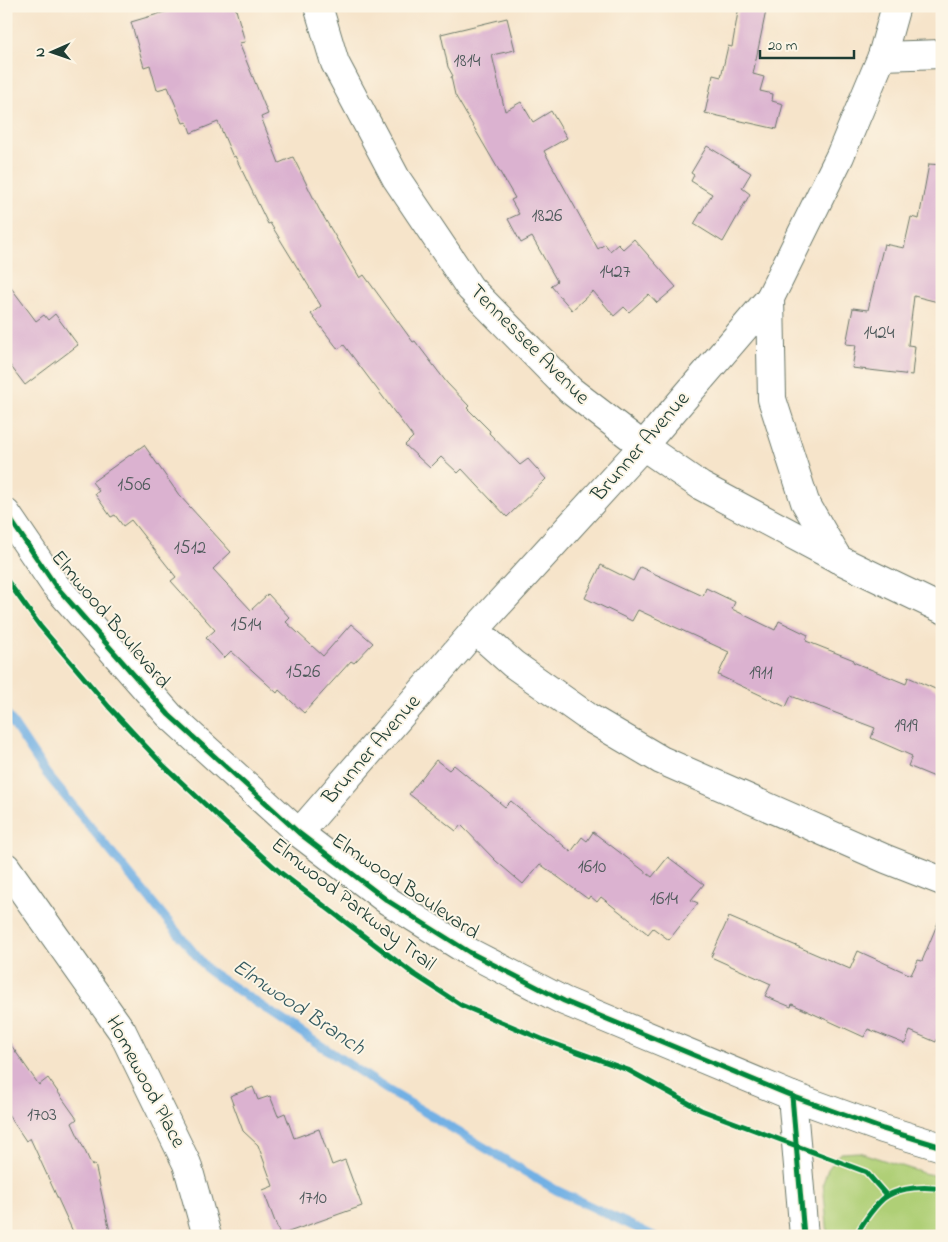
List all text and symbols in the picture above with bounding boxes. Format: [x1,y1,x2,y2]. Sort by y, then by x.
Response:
north arrow [28,28,78,78]
scale bar [760,28,854,60]
text: 20 m [768,35,798,57]
text: N [30,47,51,57]
house number: 1814 [453,48,481,75]
house number: 1826 [532,203,562,230]
house number: 1427 [599,259,631,286]
street label: Tennessee Avenue [462,278,597,413]
house number: 1424 [863,320,895,347]
street label: Brunner Avenue [584,385,698,509]
house number: 1506 [117,472,151,499]
house number: 1512 [174,535,206,562]
street label: Elmwood Boulevard [43,544,177,696]
house number: 1514 [231,612,262,639]
house number: 1526 [286,659,320,686]
house number: 1911 [749,660,773,687]
street label: Brunner Avenue [315,688,429,812]
house number: 1919 [894,713,918,740]
street label: Elmwood Boulevard [325,826,485,948]
street label: Elmwood Parkway Trail [263,831,442,981]
house number: 1610 [578,854,606,881]
house number: 1614 [650,886,678,913]
water label: Elmwood Branch [225,952,371,1065]
street label: Homewood Place [98,1011,193,1154]
house number: 1703 [27,1102,57,1129]
house number: 1710 [299,1185,327,1212]

